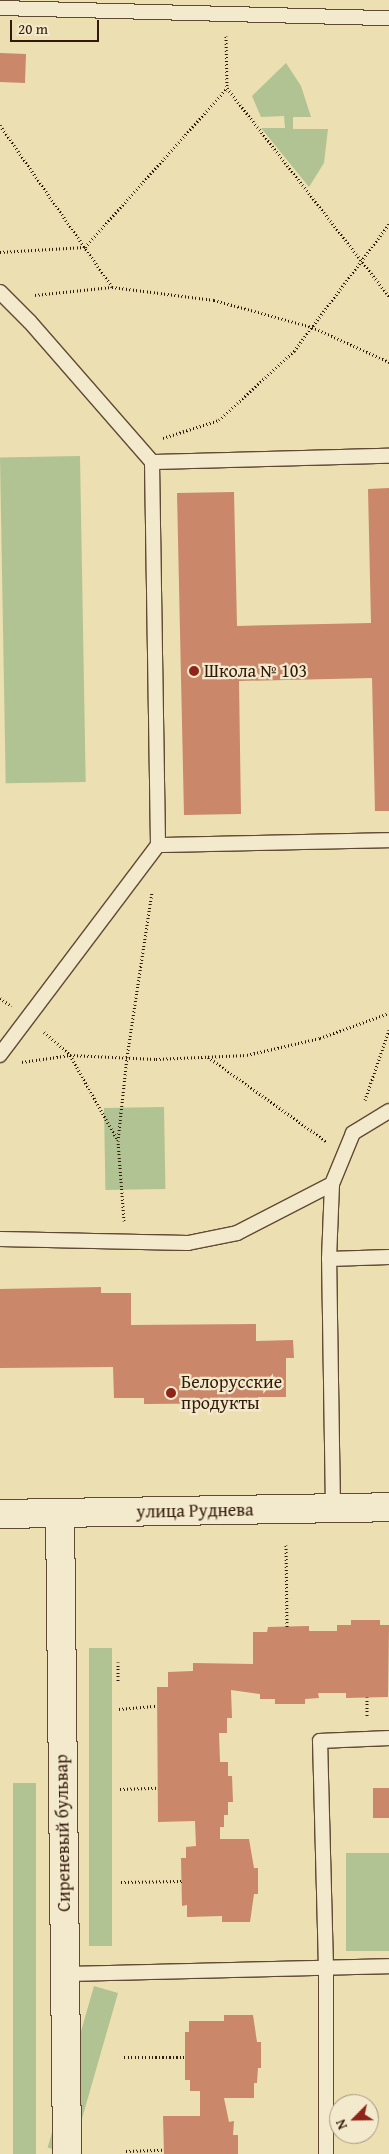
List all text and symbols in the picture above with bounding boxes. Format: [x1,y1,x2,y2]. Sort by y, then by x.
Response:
scale bar [12,10,101,42]
text: 20 m [18,18,48,39]
place label: Школа № 103 [204,660,307,682]
marker: Школа № 103 [188,665,200,677]
place label: Белорусские продукты [181,1372,282,1415]
marker: Белорусские продукты [165,1387,177,1399]
street label: улица Руднева [136,1499,254,1523]
street label: Сиреневый бульвар [51,1754,75,1912]
north arrow [329,2094,379,2144]
text: N [330,2116,352,2133]

